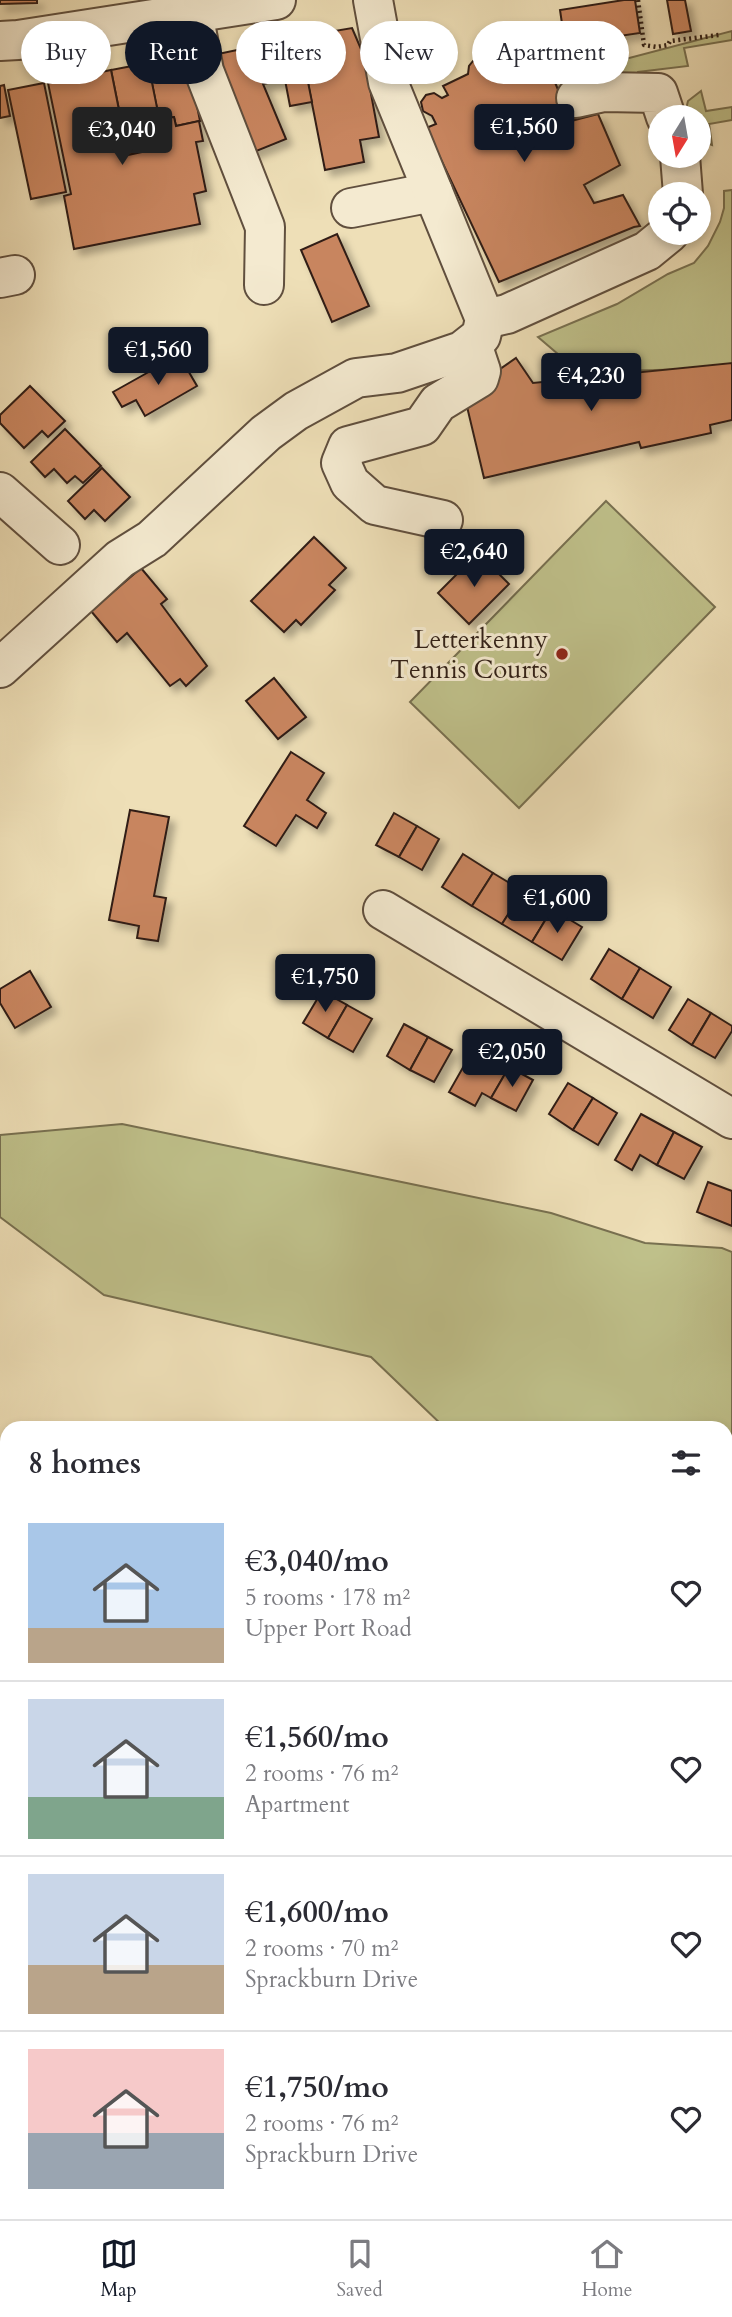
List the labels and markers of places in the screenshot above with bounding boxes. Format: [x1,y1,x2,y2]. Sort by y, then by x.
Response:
pin: €1,560 [467,104,581,164]
pin: €3,040 [65,108,179,167]
pin: €1,560 [101,328,215,387]
pin: €4,230 [534,354,648,413]
pin: €2,640 [417,530,531,589]
place label: Letterkenny Tennis Courts [390,622,548,687]
marker: Letterkenny Tennis Courts [554,646,570,662]
pin: €1,600 [500,876,614,935]
pin: €1,750 [268,954,382,1014]
pin: €2,050 [455,1030,569,1089]

